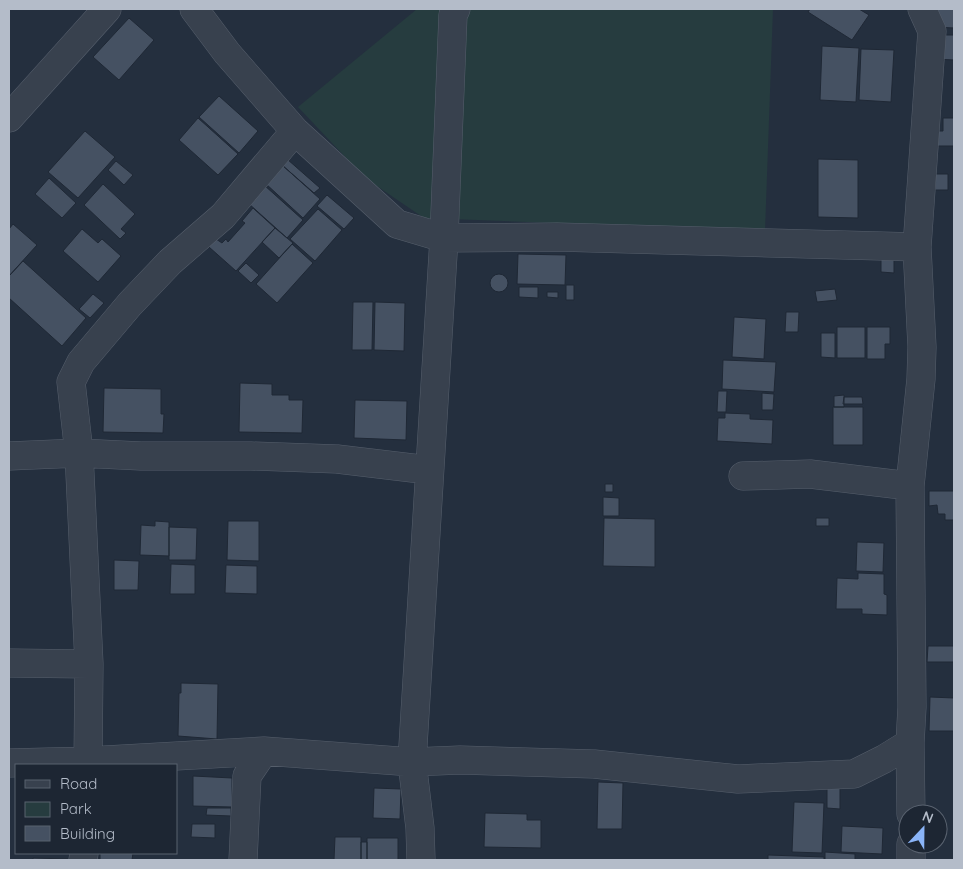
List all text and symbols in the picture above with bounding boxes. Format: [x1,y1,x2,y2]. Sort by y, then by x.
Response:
legend [15,764,178,854]
text: Road [60,774,97,793]
text: Park [60,799,92,818]
north arrow [898,804,948,854]
text: N [920,807,936,827]
text: Building [60,824,115,843]

